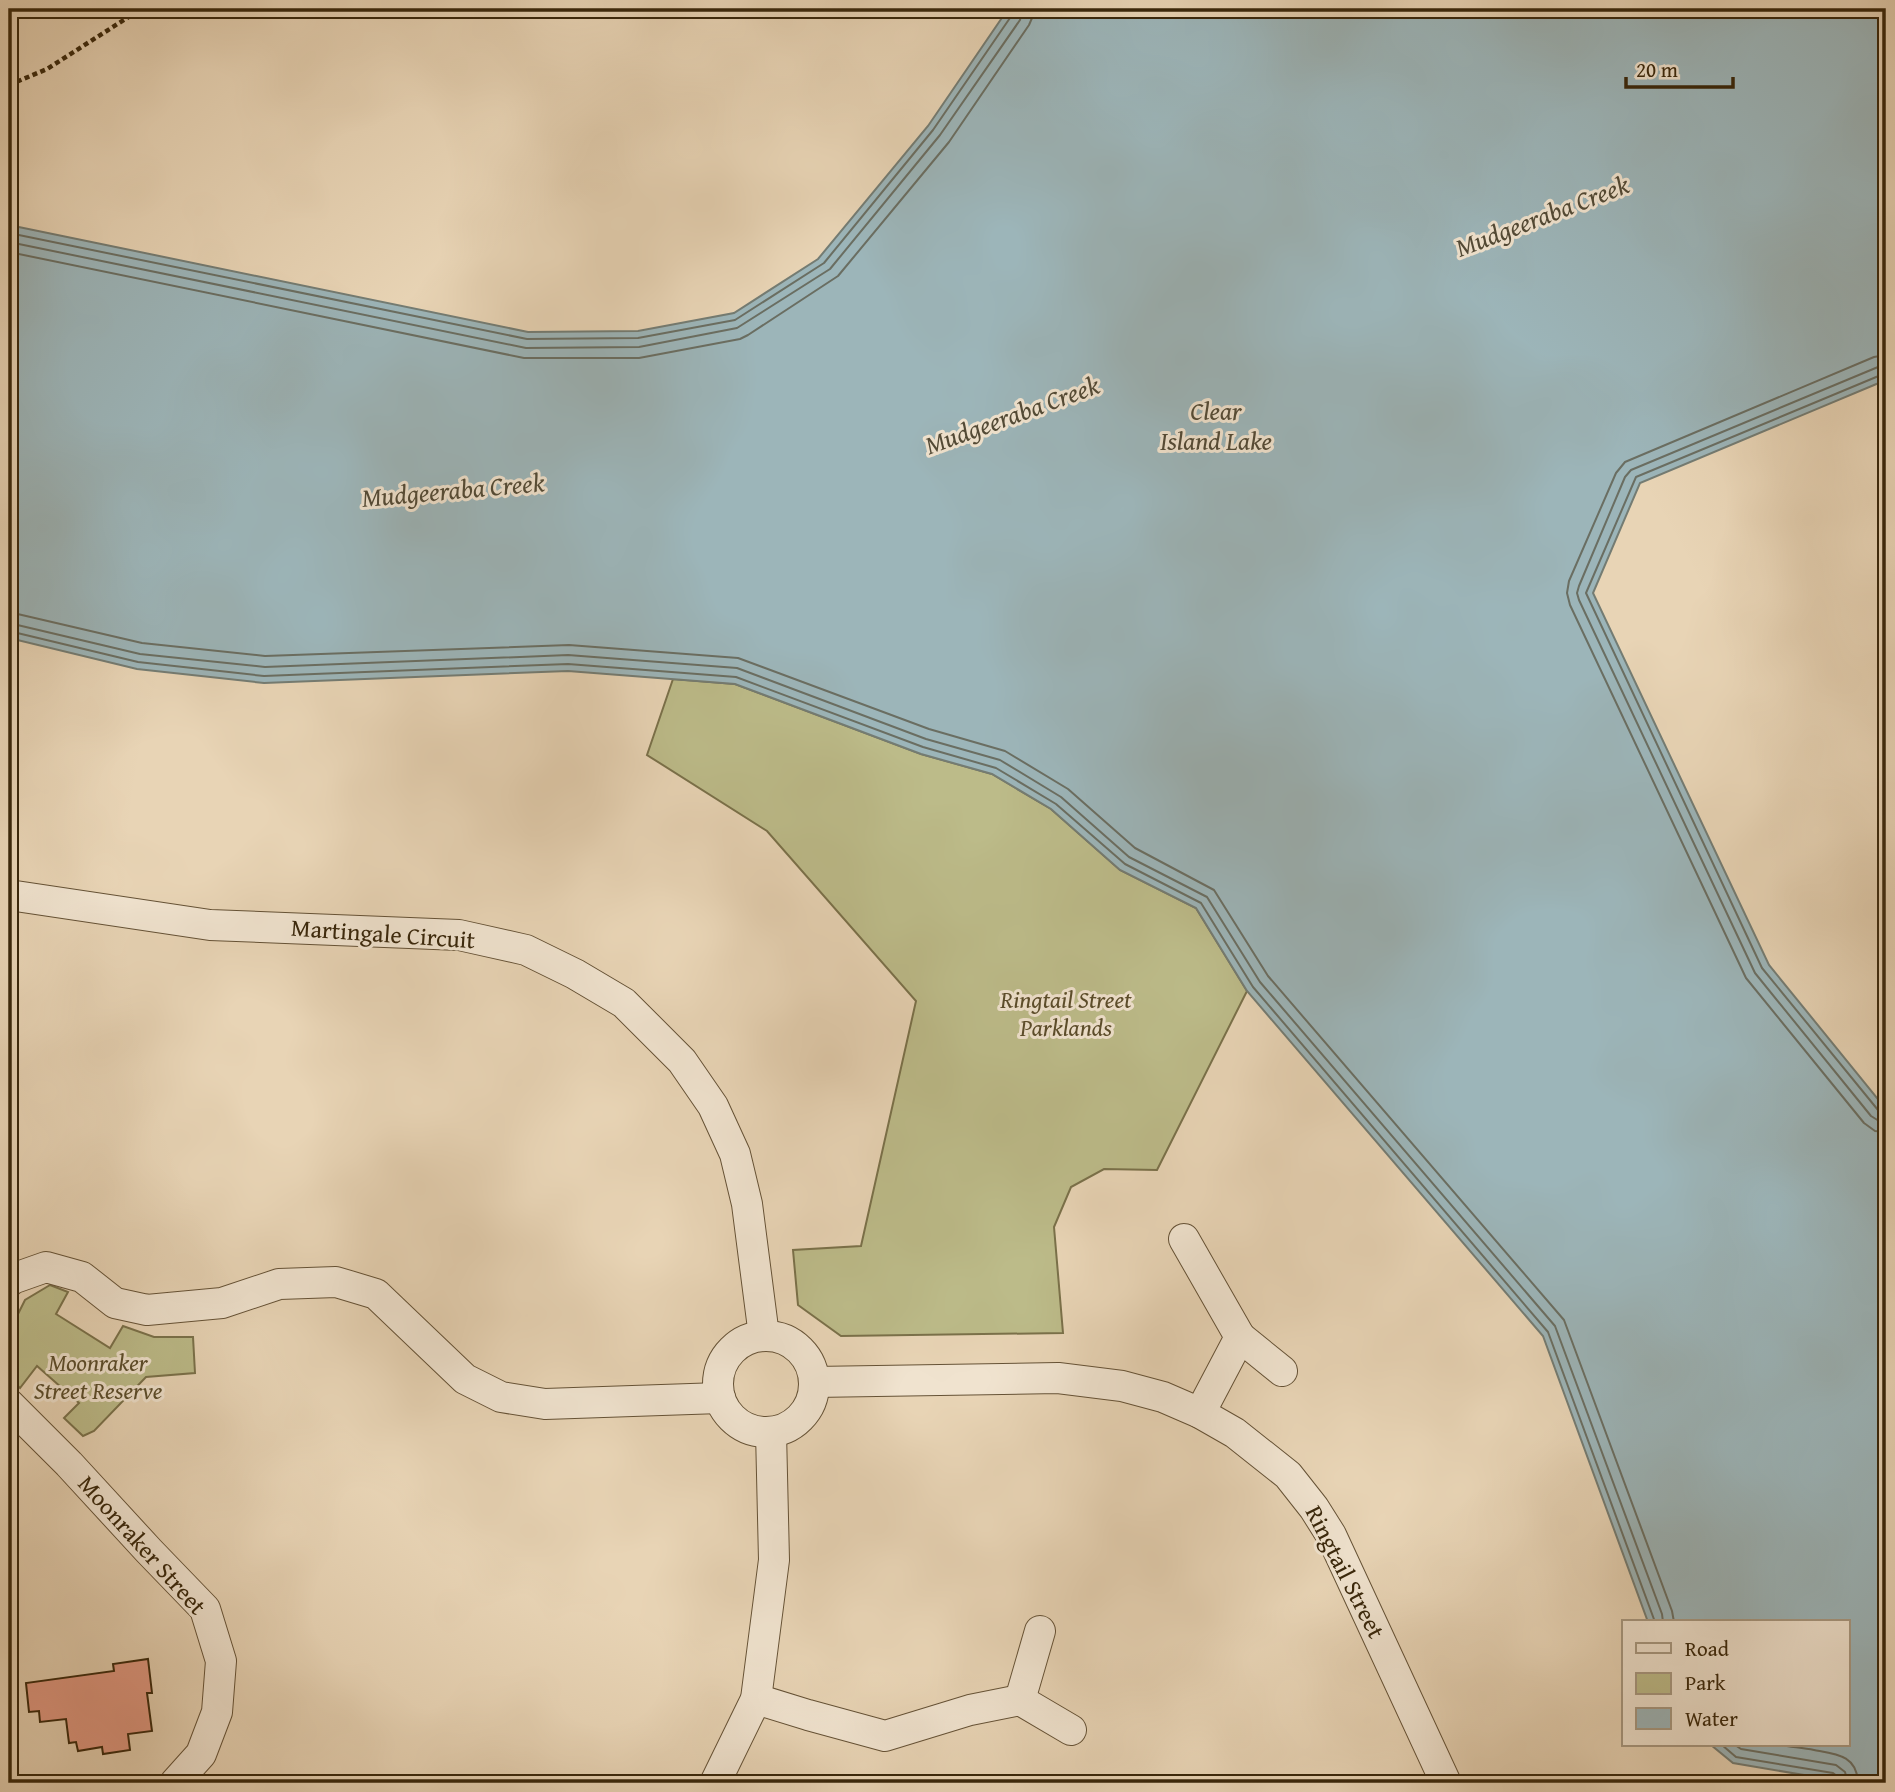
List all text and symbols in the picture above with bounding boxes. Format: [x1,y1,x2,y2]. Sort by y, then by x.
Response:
scale bar [1626,46,1732,90]
text: 20 m [1636,54,1678,85]
water label: Mudgeeraba Creek [1449,164,1635,267]
water label: Mudgeeraba Creek [919,365,1105,464]
water label: Clear Island Lake [1160,391,1272,460]
water label: Mudgeeraba Creek [360,462,546,517]
street label: Martingale Circuit [290,910,477,957]
park label: Ringtail Street Parklands [999,982,1132,1045]
park label: Moonraker Street Reserve [34,1345,163,1408]
street label: Moonraker Street [70,1467,215,1623]
street label: Ringtail Street [1297,1499,1394,1645]
legend [1622,1620,1850,1746]
text: Road [1685,1633,1730,1664]
text: Park [1685,1667,1726,1698]
text: Water [1685,1703,1738,1734]

